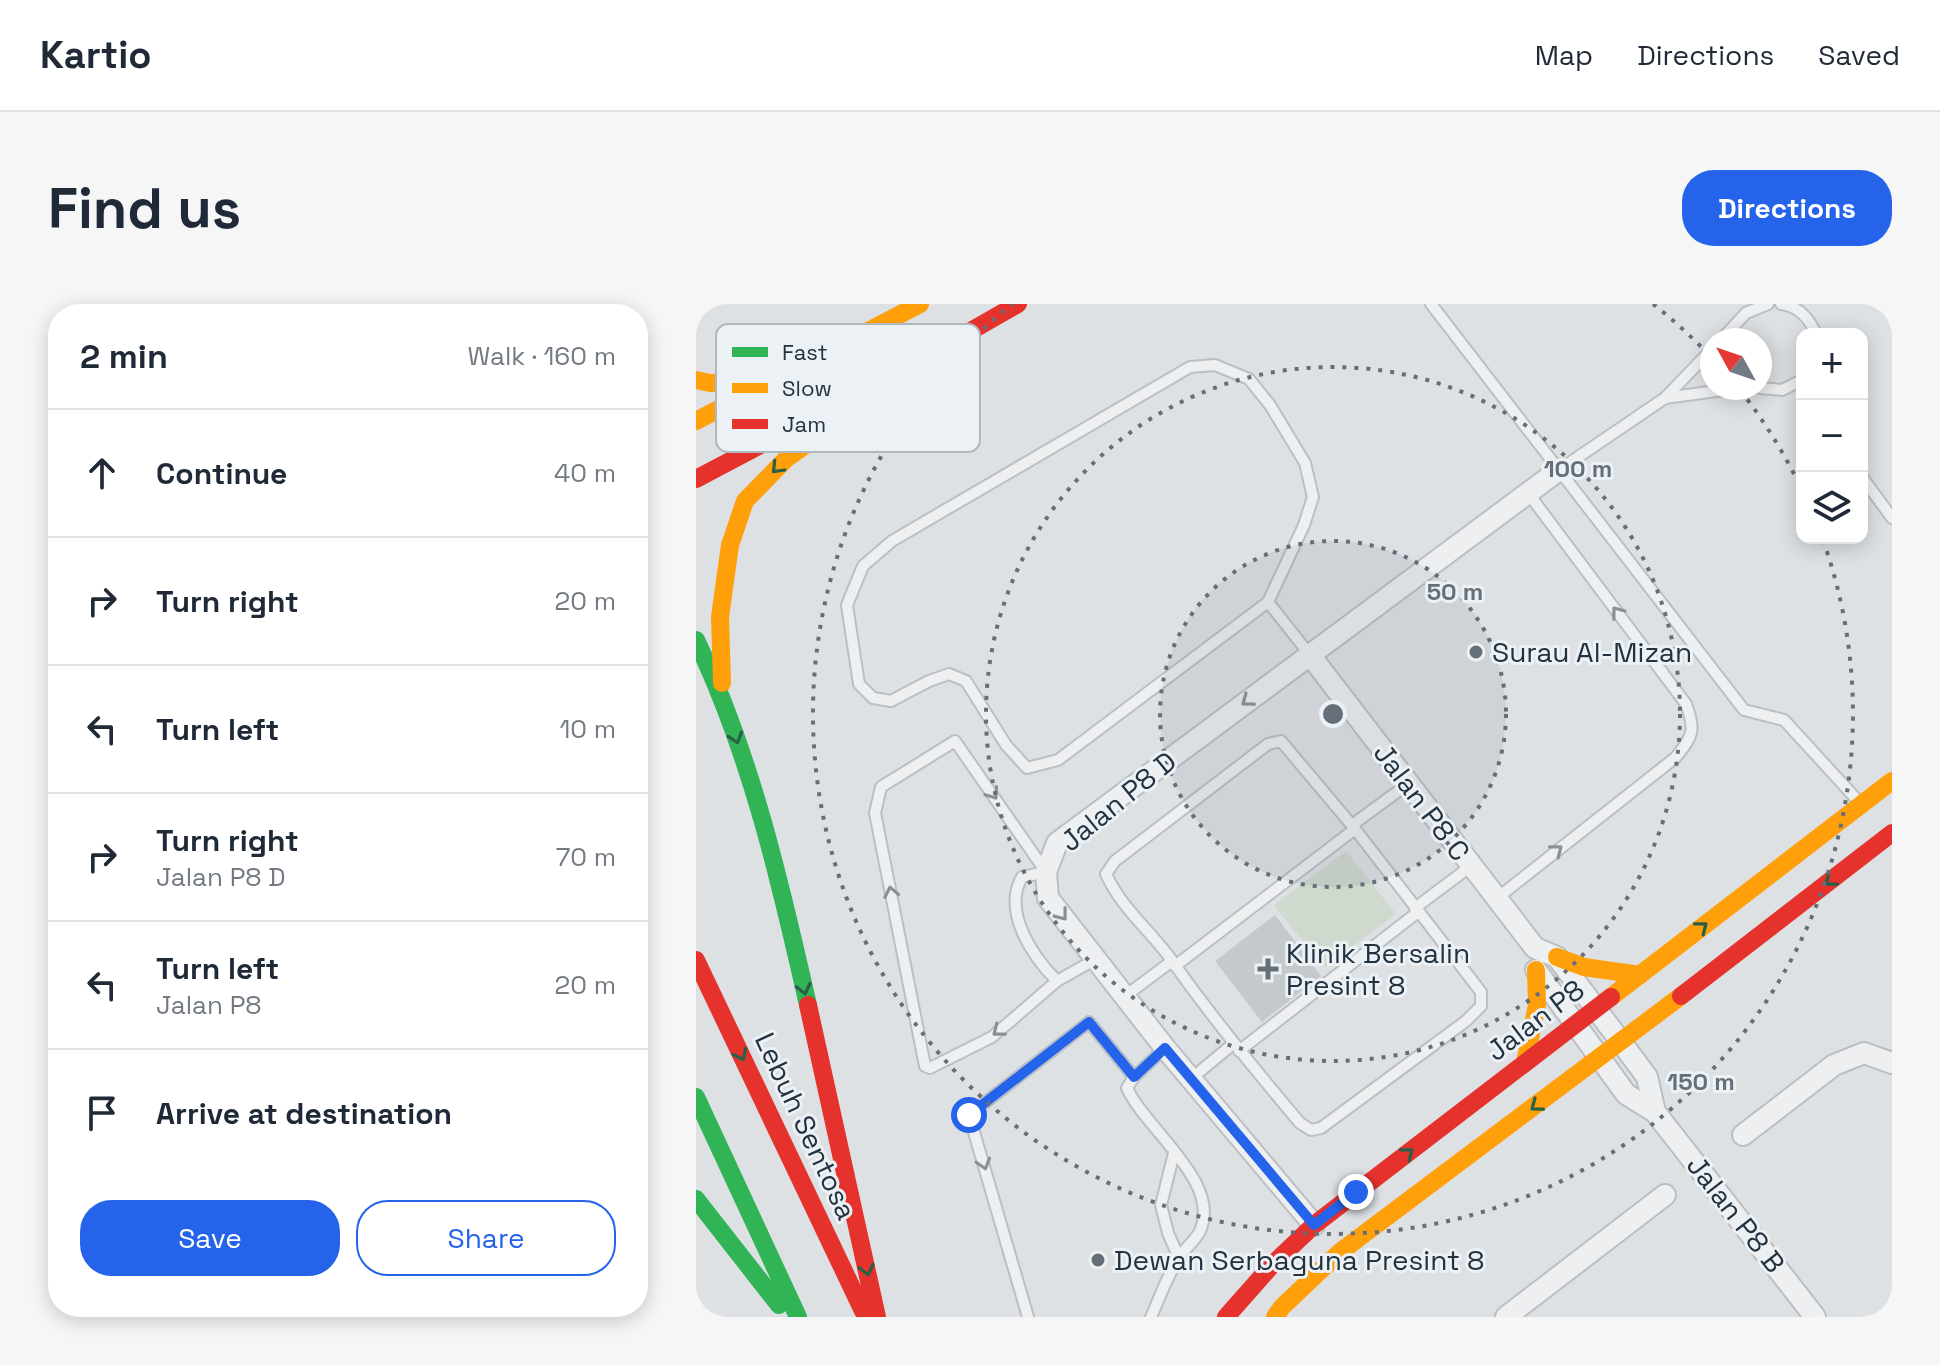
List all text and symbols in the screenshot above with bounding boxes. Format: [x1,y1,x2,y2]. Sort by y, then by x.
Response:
text: Kartio [40,31,152,79]
text: Map [1535,37,1593,73]
text: Directions [1637,37,1774,73]
text: Saved [1818,37,1900,73]
button: Directions [1682,170,1892,246]
text: Find us [48,173,241,244]
legend [716,324,980,452]
north arrow [1700,328,1772,400]
map controls [1796,328,1868,544]
button: + [1796,328,1868,400]
text: 2 min [80,335,168,378]
text: Fast [782,338,828,366]
text: Walk · 160 m [467,339,616,373]
text: Slow [782,374,832,402]
button: − [1796,400,1868,472]
text: Jam [782,410,826,438]
icon: ahead [80,451,124,495]
text: 100 m [1544,453,1612,484]
text: Continue [156,454,287,493]
text: 40 m [554,456,616,490]
one-way arrow [771,459,786,473]
button: layers [1796,472,1868,544]
text: 50 m [1427,576,1483,607]
icon: right [80,579,124,623]
text: Turn right [156,582,299,621]
text: 20 m [555,584,616,618]
one-way arrow [1612,606,1627,621]
place label: Surau Al-Mizan [1492,634,1692,670]
marker: Surau Al-Mizan [1467,643,1485,661]
one-way arrow [1241,692,1256,706]
centre of rings [1319,700,1347,728]
icon: left [80,707,124,751]
text: Turn left [156,710,279,749]
text: 10 m [559,712,616,746]
one-way arrow [727,731,743,744]
street label: Jalan P8 C [1366,736,1478,868]
street label: Jalan P8 D [1053,743,1183,859]
one-way arrow [983,786,998,800]
text: Turn right [156,821,299,860]
icon: right [80,835,124,879]
text: 70 m [556,840,616,874]
one-way arrow [1548,846,1563,860]
text: Jalan P8 D [156,860,285,894]
one-way arrow [1824,871,1839,885]
one-way arrow [883,885,900,899]
one-way arrow [1052,906,1066,921]
one-way arrow [1693,923,1707,937]
place label: Klinik Bersalin Presint 8 [1286,935,1470,1003]
text: Turn left [156,949,279,988]
marker: Klinik Bersalin Presint 8 [1257,958,1279,980]
icon: left [80,963,124,1007]
text: 20 m [555,968,616,1002]
street label: Jalan P8 [1479,971,1591,1069]
one-way arrow [795,981,812,995]
text: Jalan P8 [156,988,262,1022]
one-way arrow [992,1022,1007,1036]
street label: Lebuh Sentosa [747,1027,865,1225]
one-way arrow [731,1047,747,1062]
text: 150 m [1667,1066,1735,1097]
icon: arrive [80,1091,124,1135]
text: Arrive at destination [156,1094,452,1133]
one-way arrow [1530,1096,1545,1110]
route start [951,1097,987,1133]
one-way arrow [1399,1148,1414,1162]
street label: Jalan P8 B [1679,1148,1793,1280]
one-way arrow [975,1156,991,1170]
route end [1338,1174,1374,1210]
button: Save [80,1200,340,1276]
button: Share [356,1200,616,1276]
place label: Dewan Serbaguna Presint 8 [1114,1242,1484,1278]
marker: Dewan Serbaguna Presint 8 [1089,1251,1107,1269]
one-way arrow [858,1262,875,1276]

